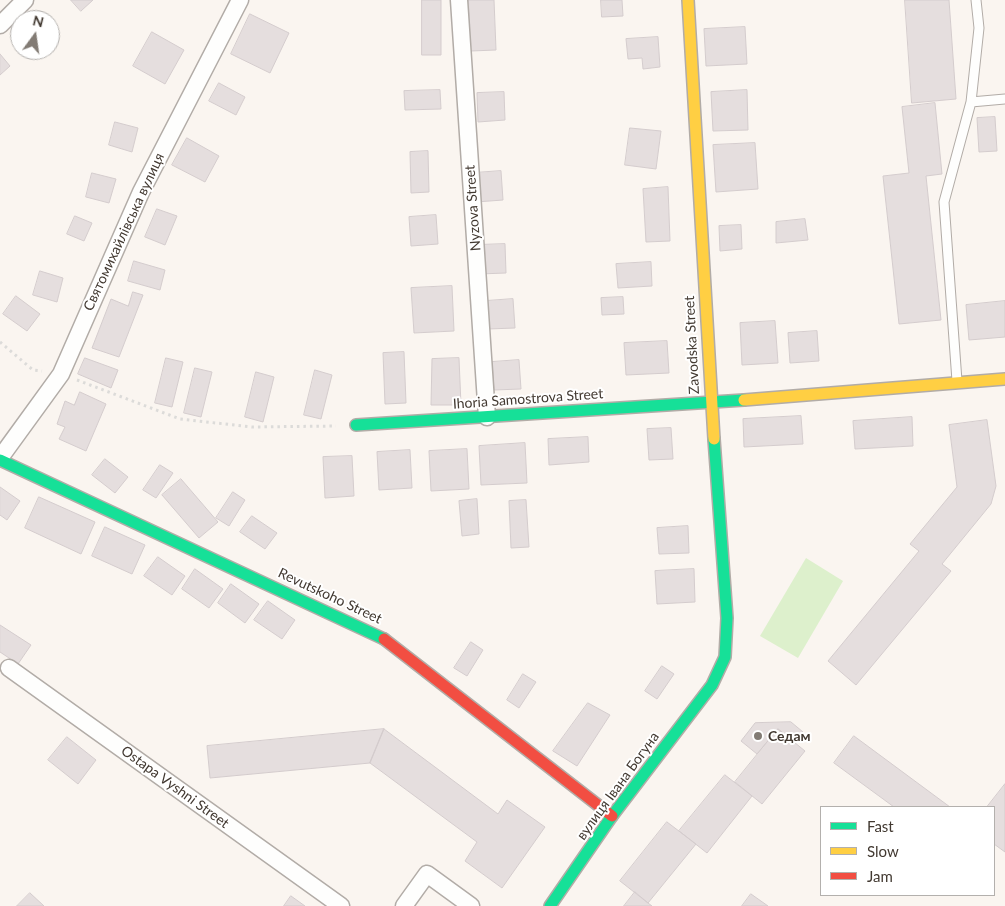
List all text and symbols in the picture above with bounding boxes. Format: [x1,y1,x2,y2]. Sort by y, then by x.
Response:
north arrow [10,10,60,60]
text: N [31,11,46,30]
street label: Святомихайлівська вулиця [80,150,168,314]
street label: Nyzova Street [462,164,484,252]
street label: Zavodska Street [681,295,703,395]
street label: Ihoria Samostrova Street [452,385,604,413]
street label: Revutskoho Street [275,565,385,627]
place label: Седам [768,728,811,744]
street label: вулиця Івана Богуна [573,729,663,843]
marker: Седам [752,730,764,742]
street label: Ostapa Vyshni Street [118,742,232,832]
legend [820,806,995,896]
text: Fast [867,817,894,835]
text: Slow [867,842,899,860]
text: Jam [867,867,893,885]

